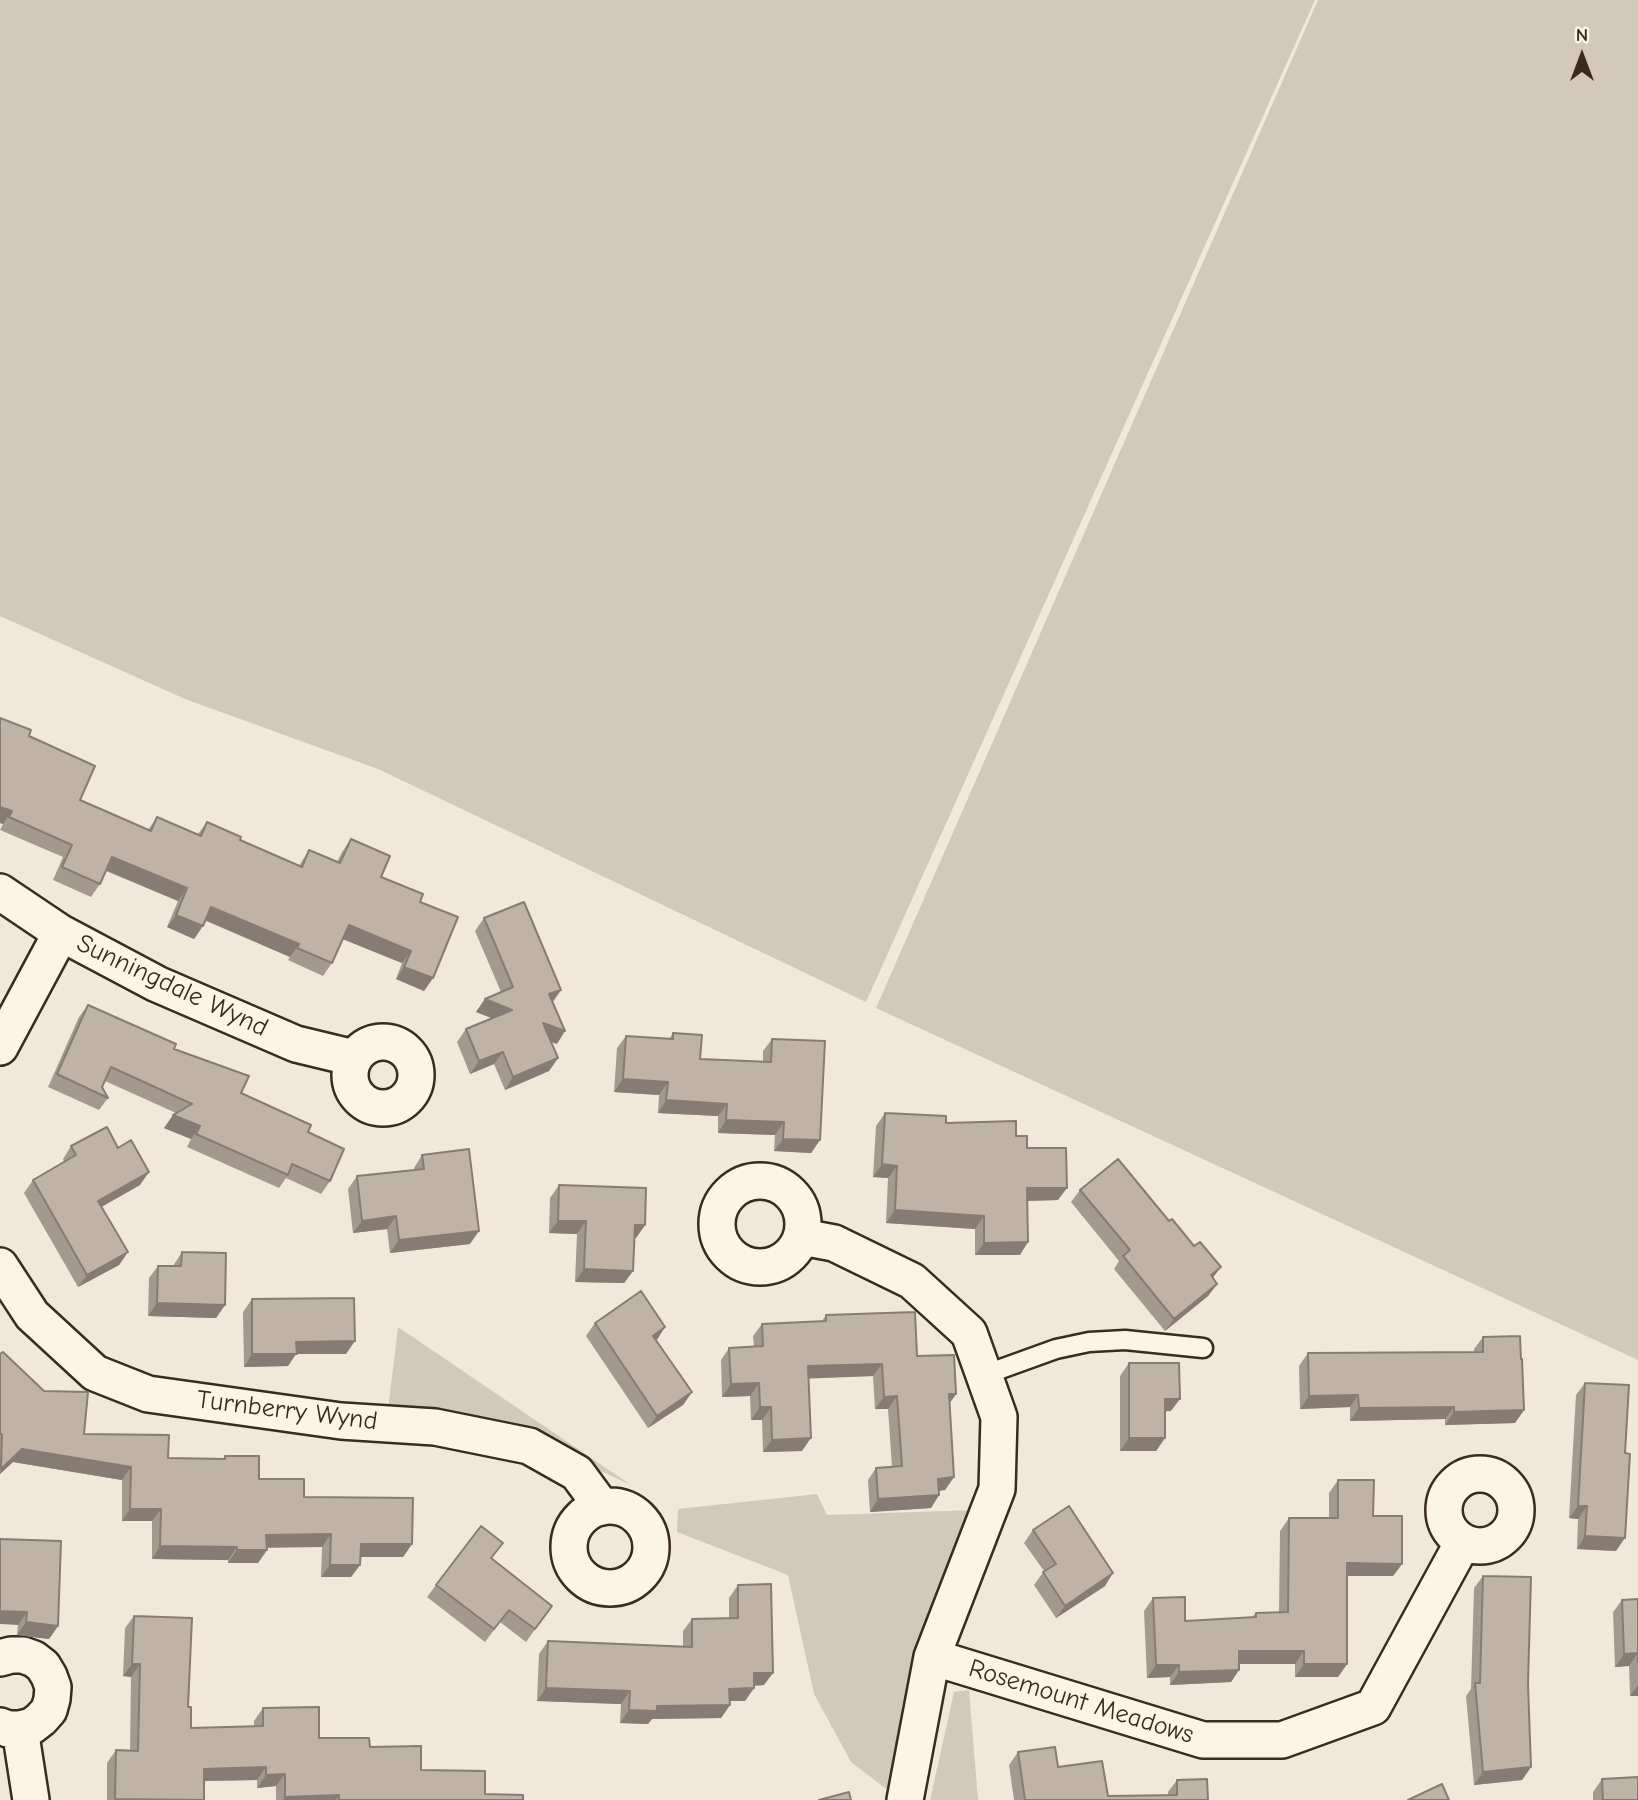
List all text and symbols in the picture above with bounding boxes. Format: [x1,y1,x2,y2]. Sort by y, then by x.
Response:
north arrow [1547,21,1617,91]
text: N [1576,24,1588,46]
street label: Sunningdale Wynd [71,928,273,1044]
street label: Turnberry Wynd [195,1384,379,1438]
street label: Rosemount Meadows [965,1653,1197,1751]

